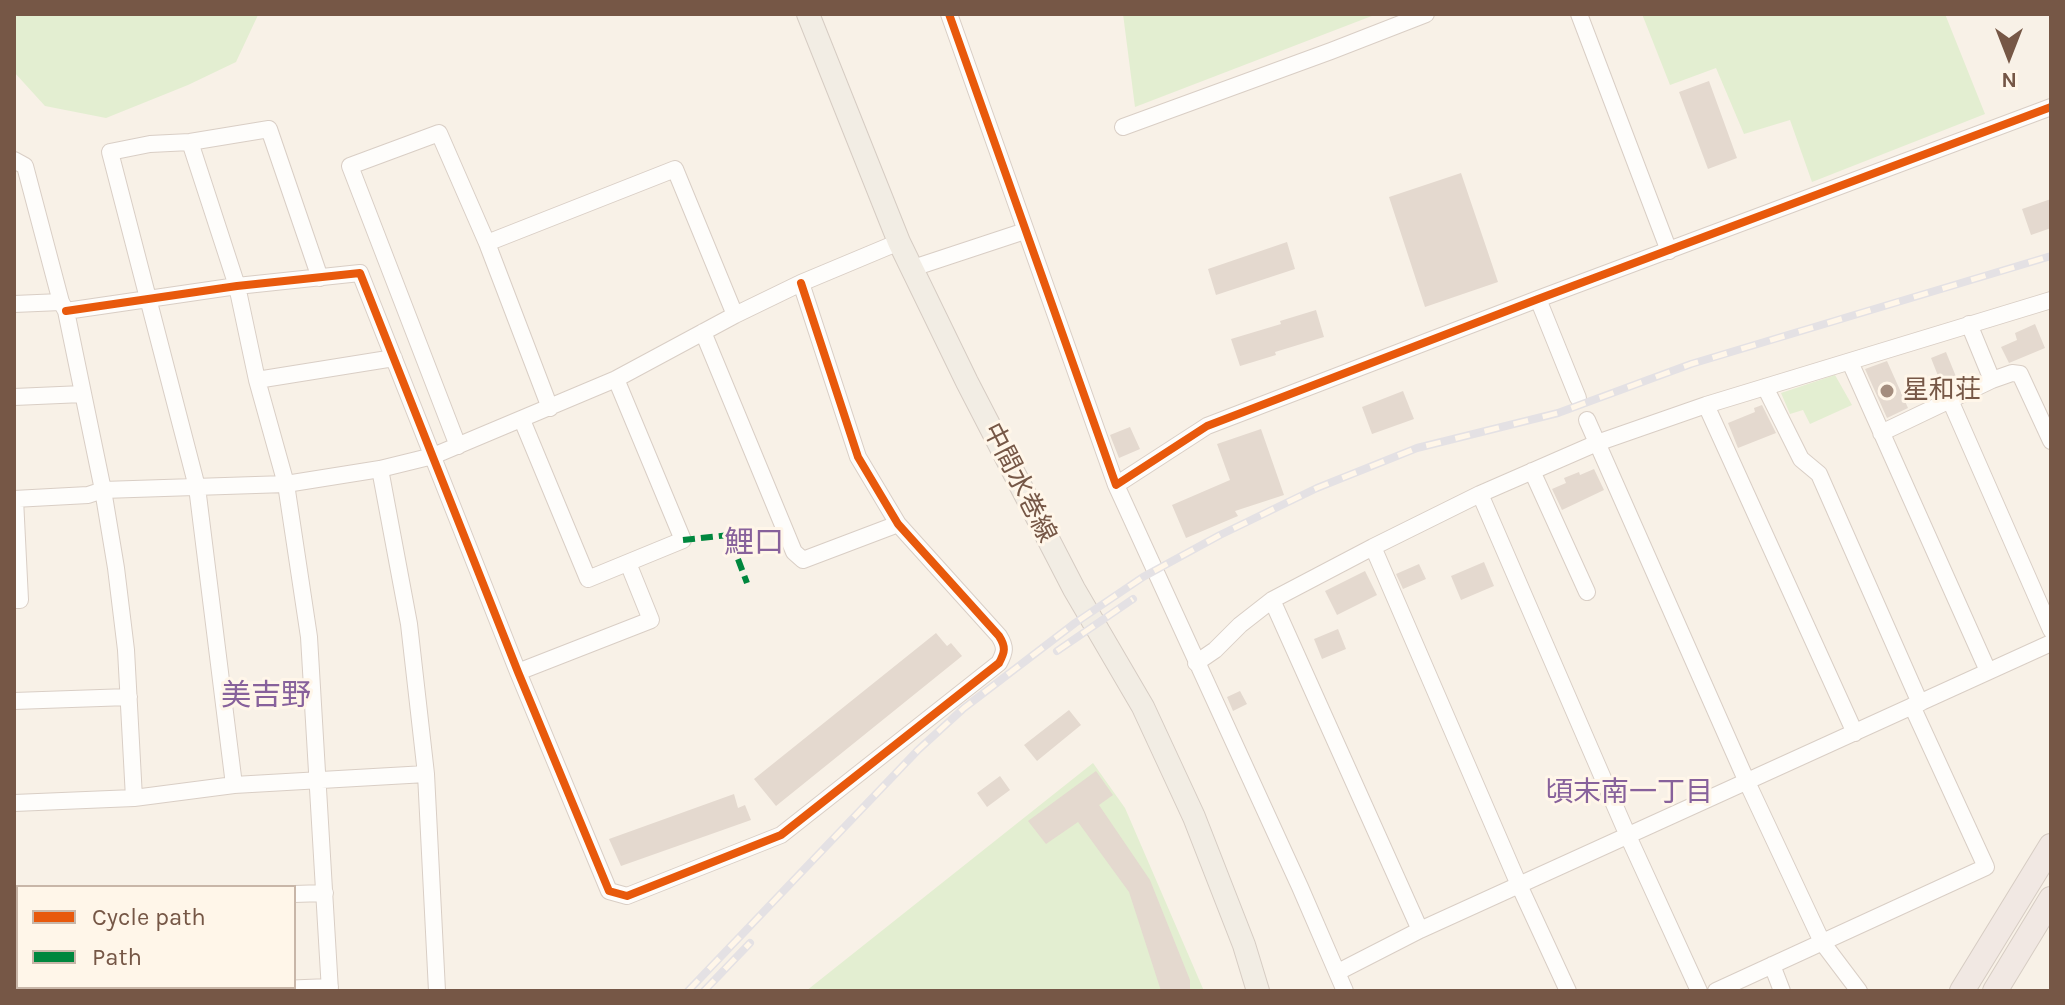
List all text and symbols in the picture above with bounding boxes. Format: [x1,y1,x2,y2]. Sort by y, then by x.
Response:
north arrow [1969,16,2049,96]
text: N [2001,67,2017,93]
place label: 星和荘 [1903,375,1981,407]
marker: 星和荘 [1878,382,1896,400]
street label: 中間水巻線 [976,418,1062,548]
district label: 鯉口 [724,525,784,561]
district label: 美吉野 [221,678,311,714]
district label: 頃末南一丁目 [1545,776,1713,810]
legend [16,885,296,989]
text: Cycle path [92,903,206,931]
text: Path [92,943,142,971]

